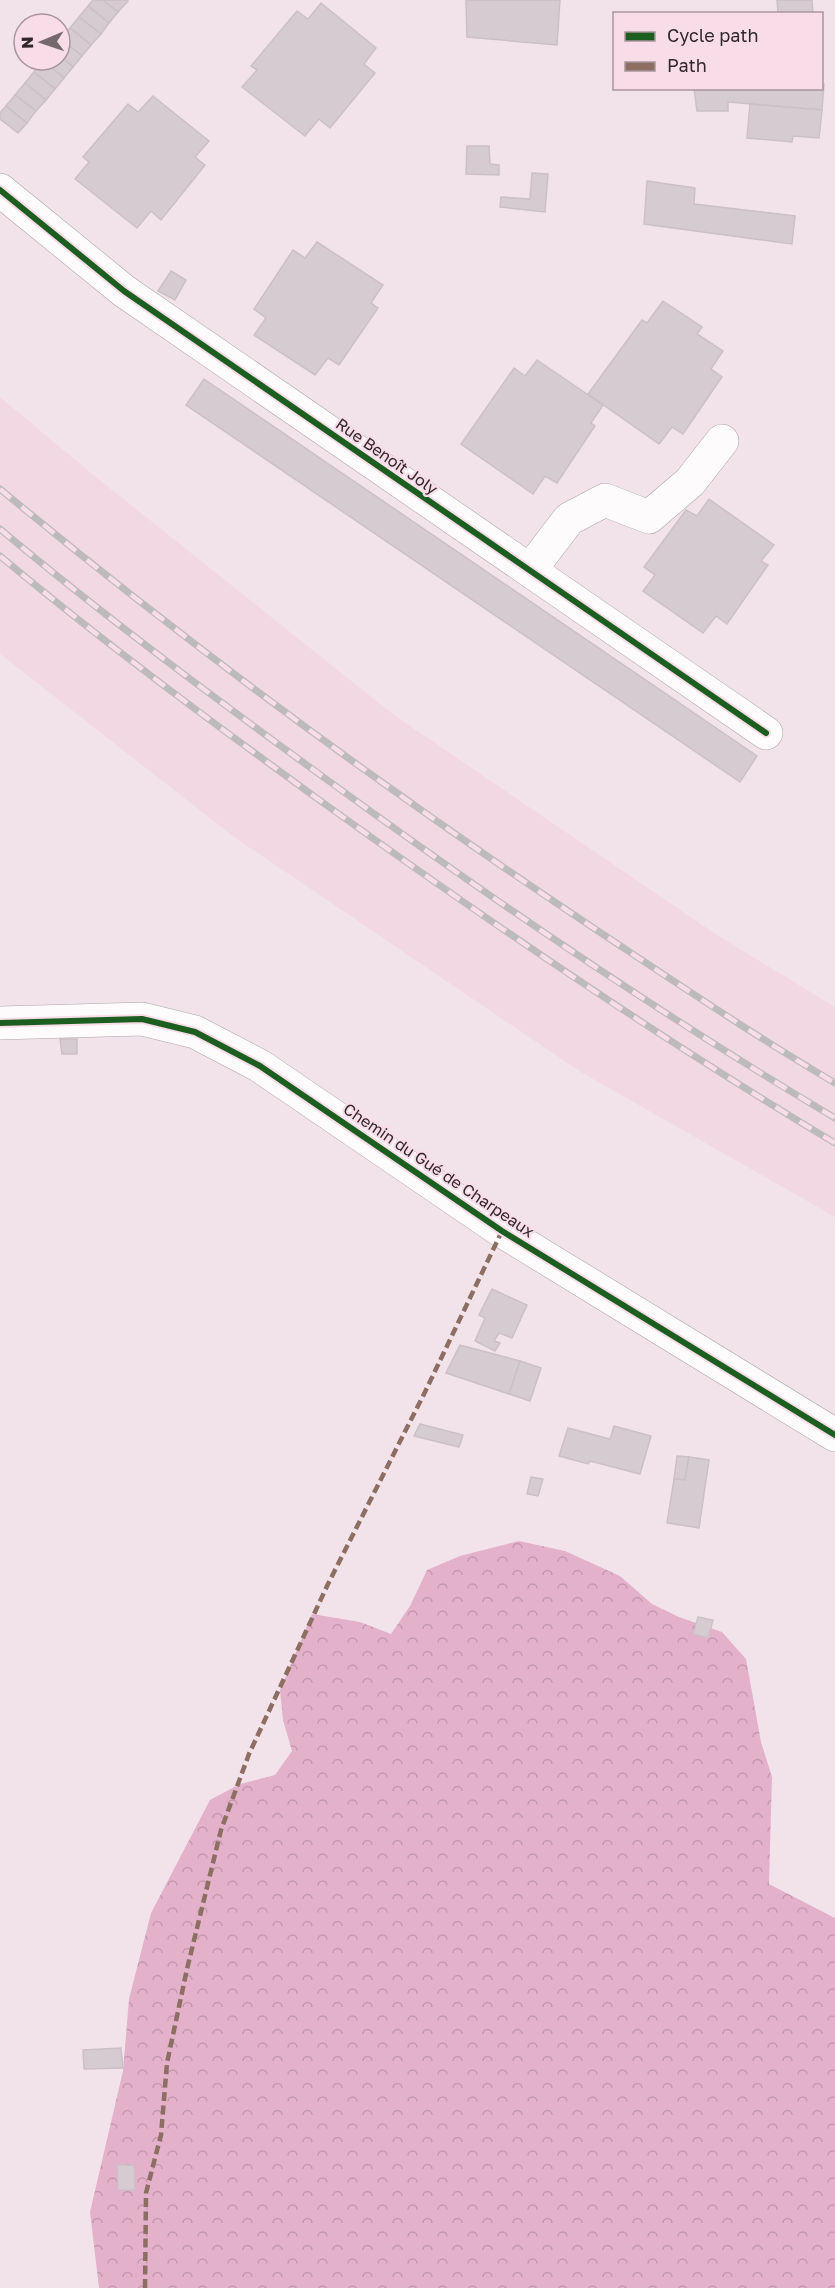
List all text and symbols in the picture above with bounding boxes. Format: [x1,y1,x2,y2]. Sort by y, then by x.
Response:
north arrow [12,12,72,72]
legend [613,12,823,90]
text: Cycle path [667,24,759,46]
text: N [17,36,37,49]
text: Path [667,54,707,76]
street label: Rue Benoît Joly [332,413,442,499]
street label: Chemin du Gué de Charpeaux [340,1099,538,1242]

